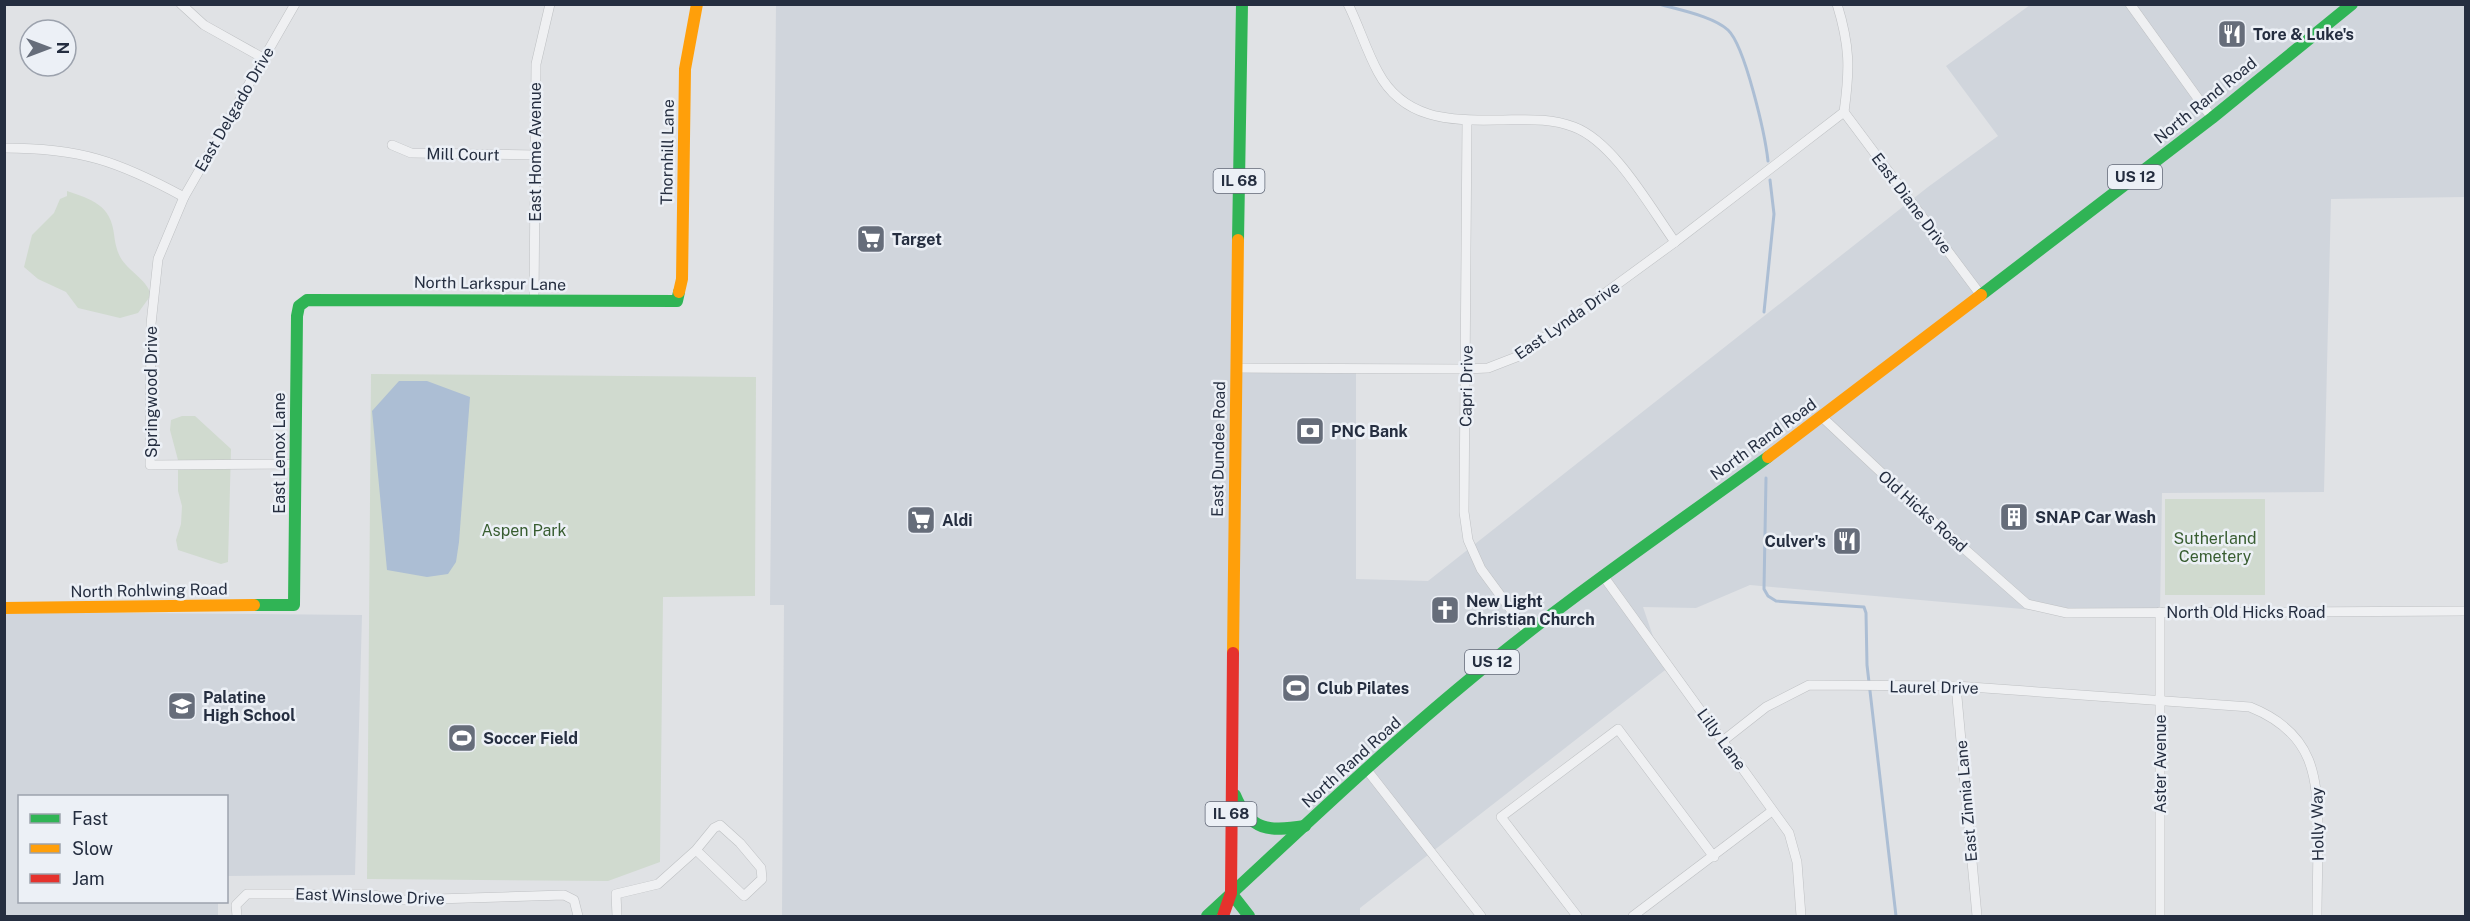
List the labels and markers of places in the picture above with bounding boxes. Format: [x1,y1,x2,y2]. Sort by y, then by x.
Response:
restaurant icon: Tore & Luke's [2216,18,2248,50]
place label: Tore & Luke's [2253,25,2354,44]
supermarket icon: Target [855,223,887,255]
place label: Target [892,230,942,249]
bank icon: PNC Bank [1294,415,1326,447]
place label: PNC Bank [1331,422,1408,441]
building icon: SNAP Car Wash [1998,501,2030,533]
supermarket icon: Aldi [905,504,937,536]
place label: SNAP Car Wash [2035,508,2156,527]
place label: Aldi [942,511,972,530]
restaurant icon: Culver's [1831,525,1863,557]
place label: Culver's [1764,532,1826,551]
place label: New Light Christian Church [1466,592,1595,629]
church icon: New Light Christian Church [1429,594,1461,626]
sports icon: Club Pilates [1280,672,1312,704]
place label: Club Pilates [1317,679,1409,698]
place label: Palatine High School [203,688,296,725]
school or university icon: Palatine High School [166,690,198,722]
sports icon: Soccer Field [446,722,478,754]
place label: Soccer Field [483,729,578,748]

